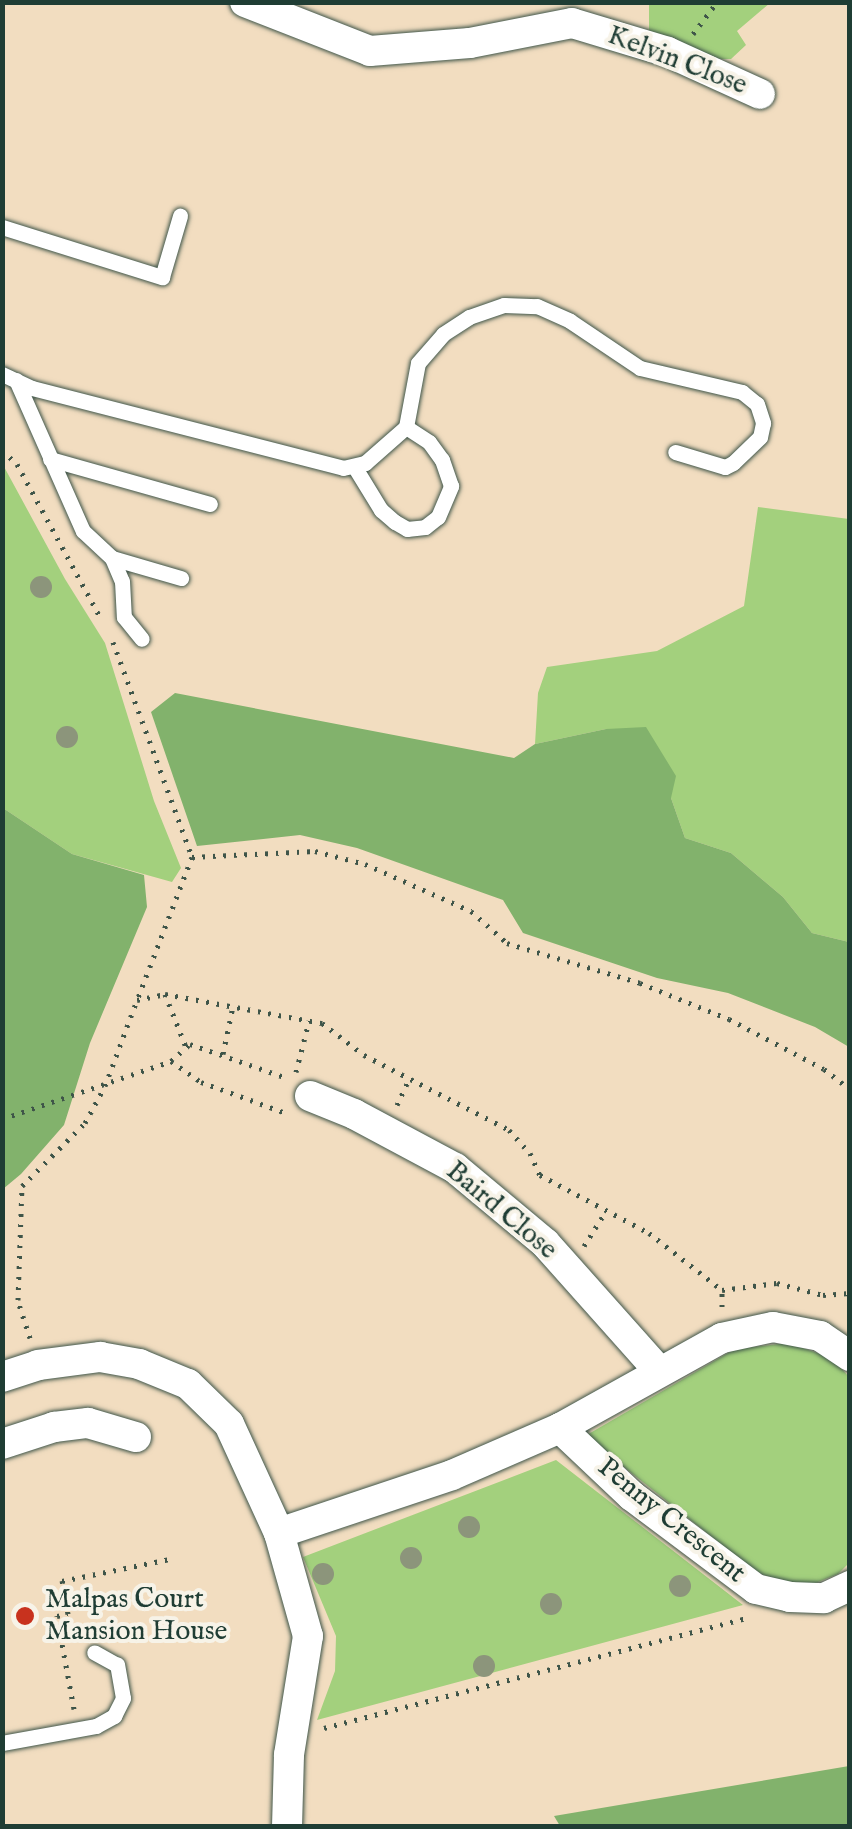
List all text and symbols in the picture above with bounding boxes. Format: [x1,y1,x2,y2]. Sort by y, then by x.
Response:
street label: Kelvin Close [603,19,751,103]
street label: Baird Close [439,1155,563,1267]
street label: Penny Crescent [590,1451,752,1591]
place label: Malpas Court Mansion House [45,1583,227,1649]
marker: Malpas Court Mansion House [14,1605,36,1627]

